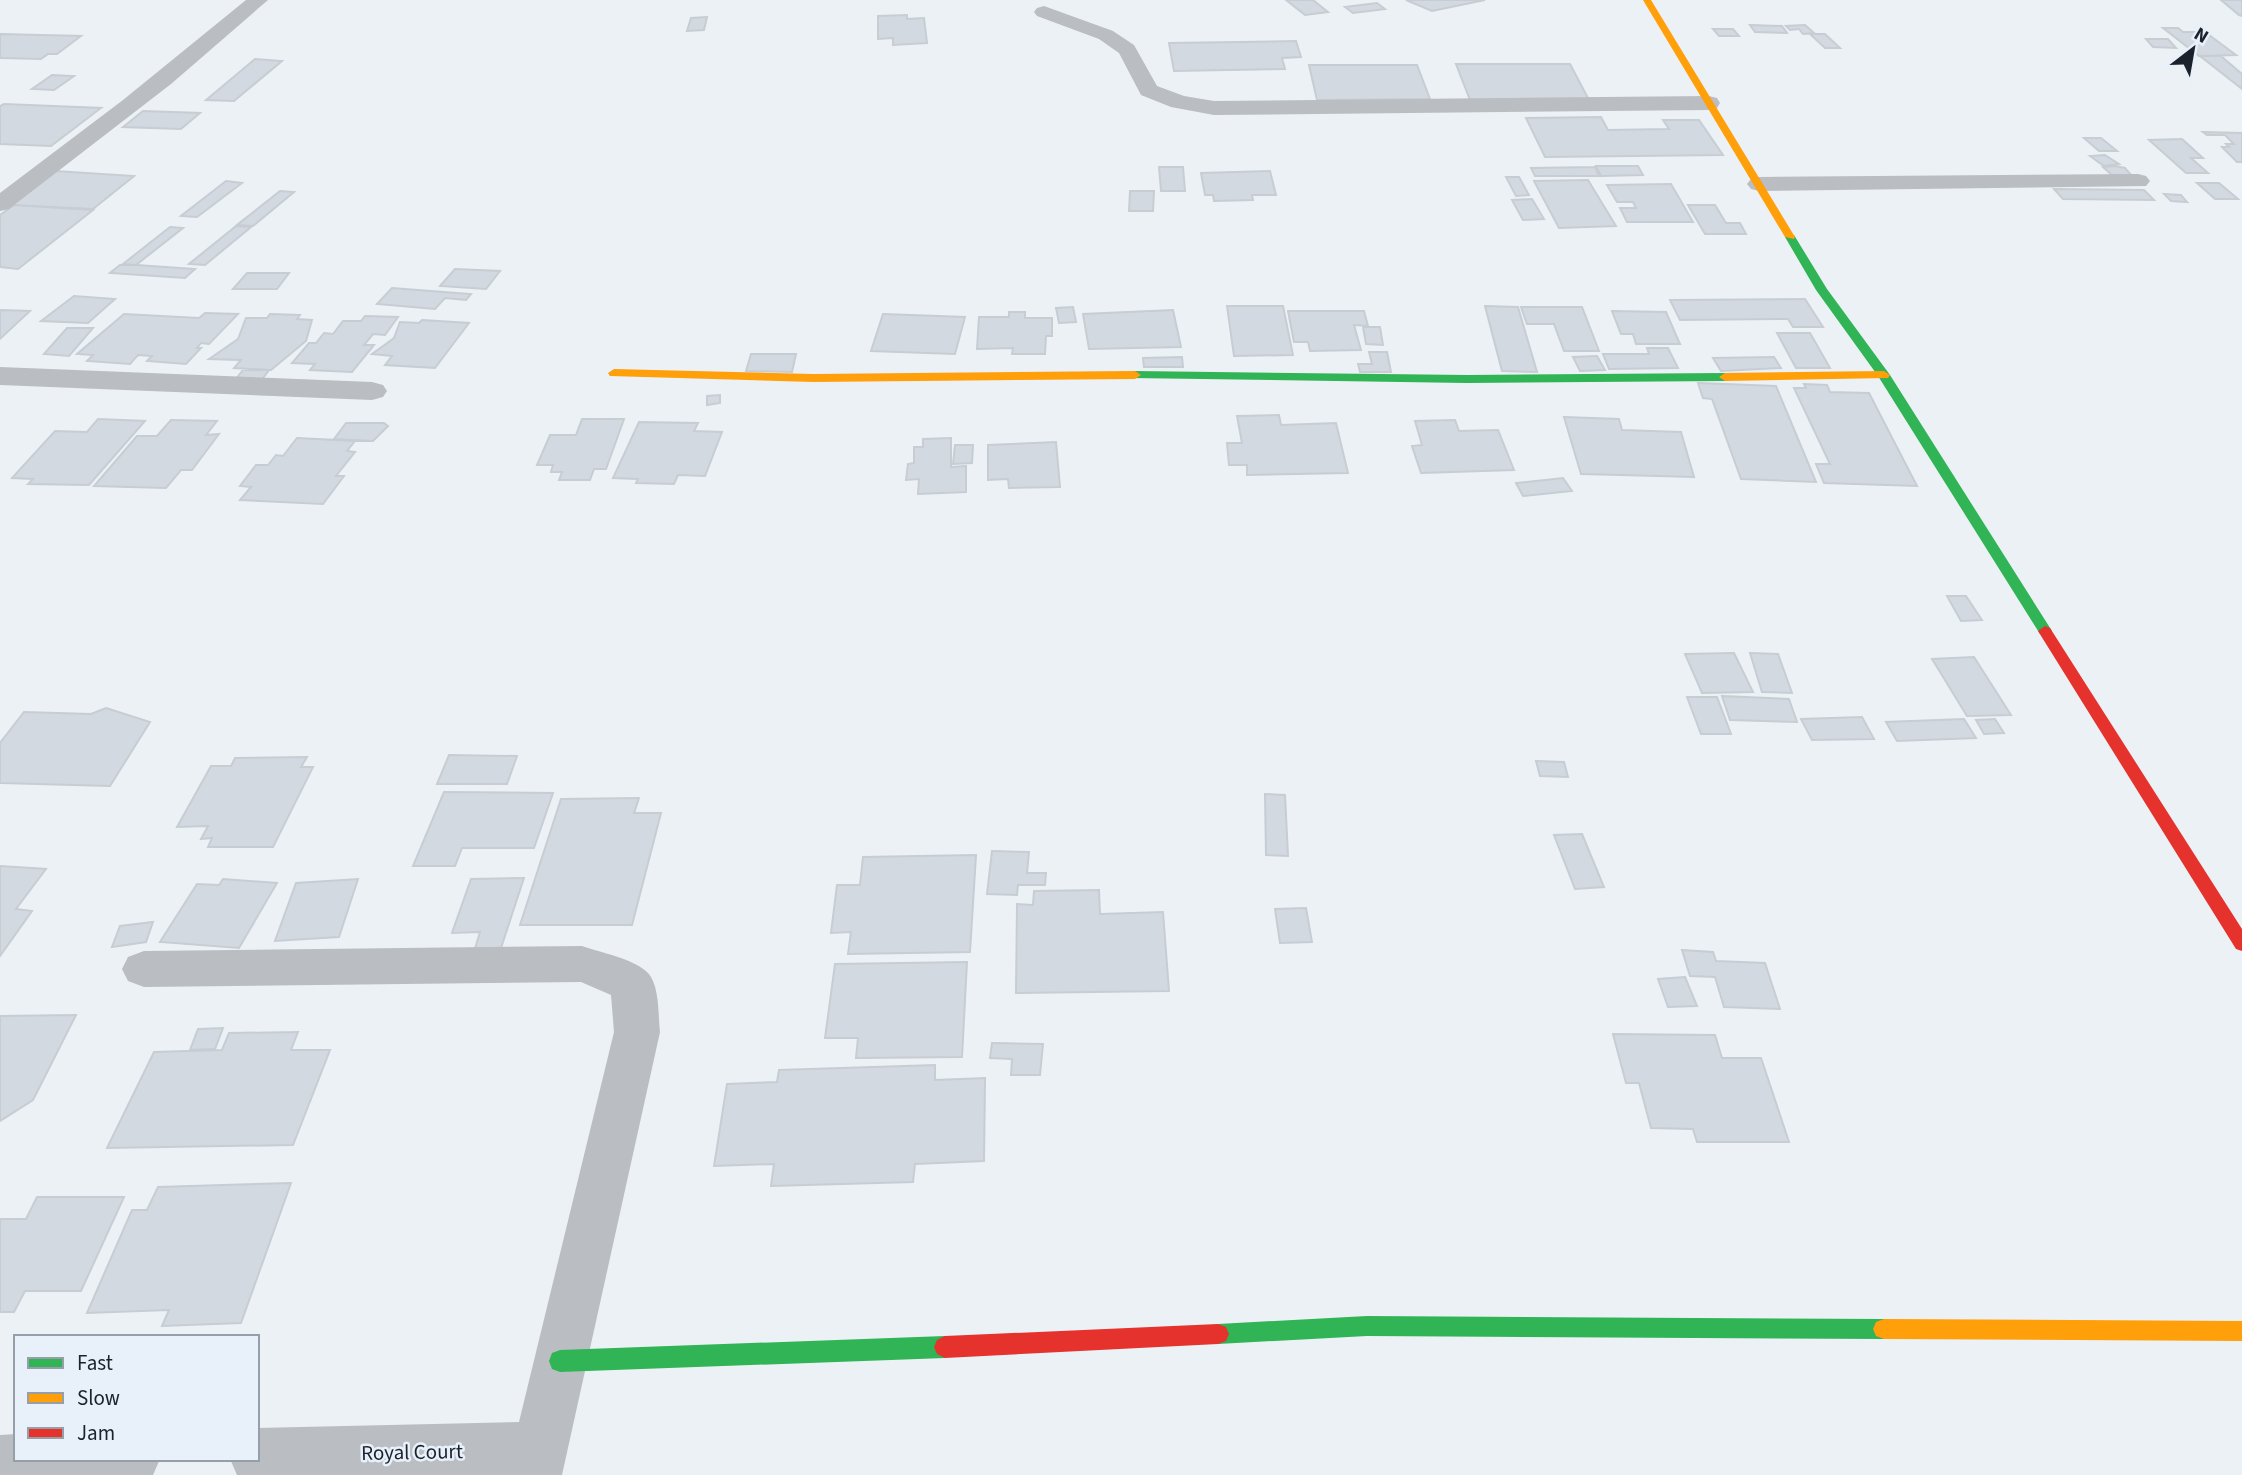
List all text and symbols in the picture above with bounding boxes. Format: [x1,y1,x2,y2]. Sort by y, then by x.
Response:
north arrow [2158,14,2228,84]
text: N [2189,21,2213,51]
legend [14,1335,259,1461]
text: Fast [77,1348,113,1378]
text: Slow [77,1383,120,1413]
text: Jam [77,1418,115,1448]
street label: Royal Court [361,1436,463,1468]

